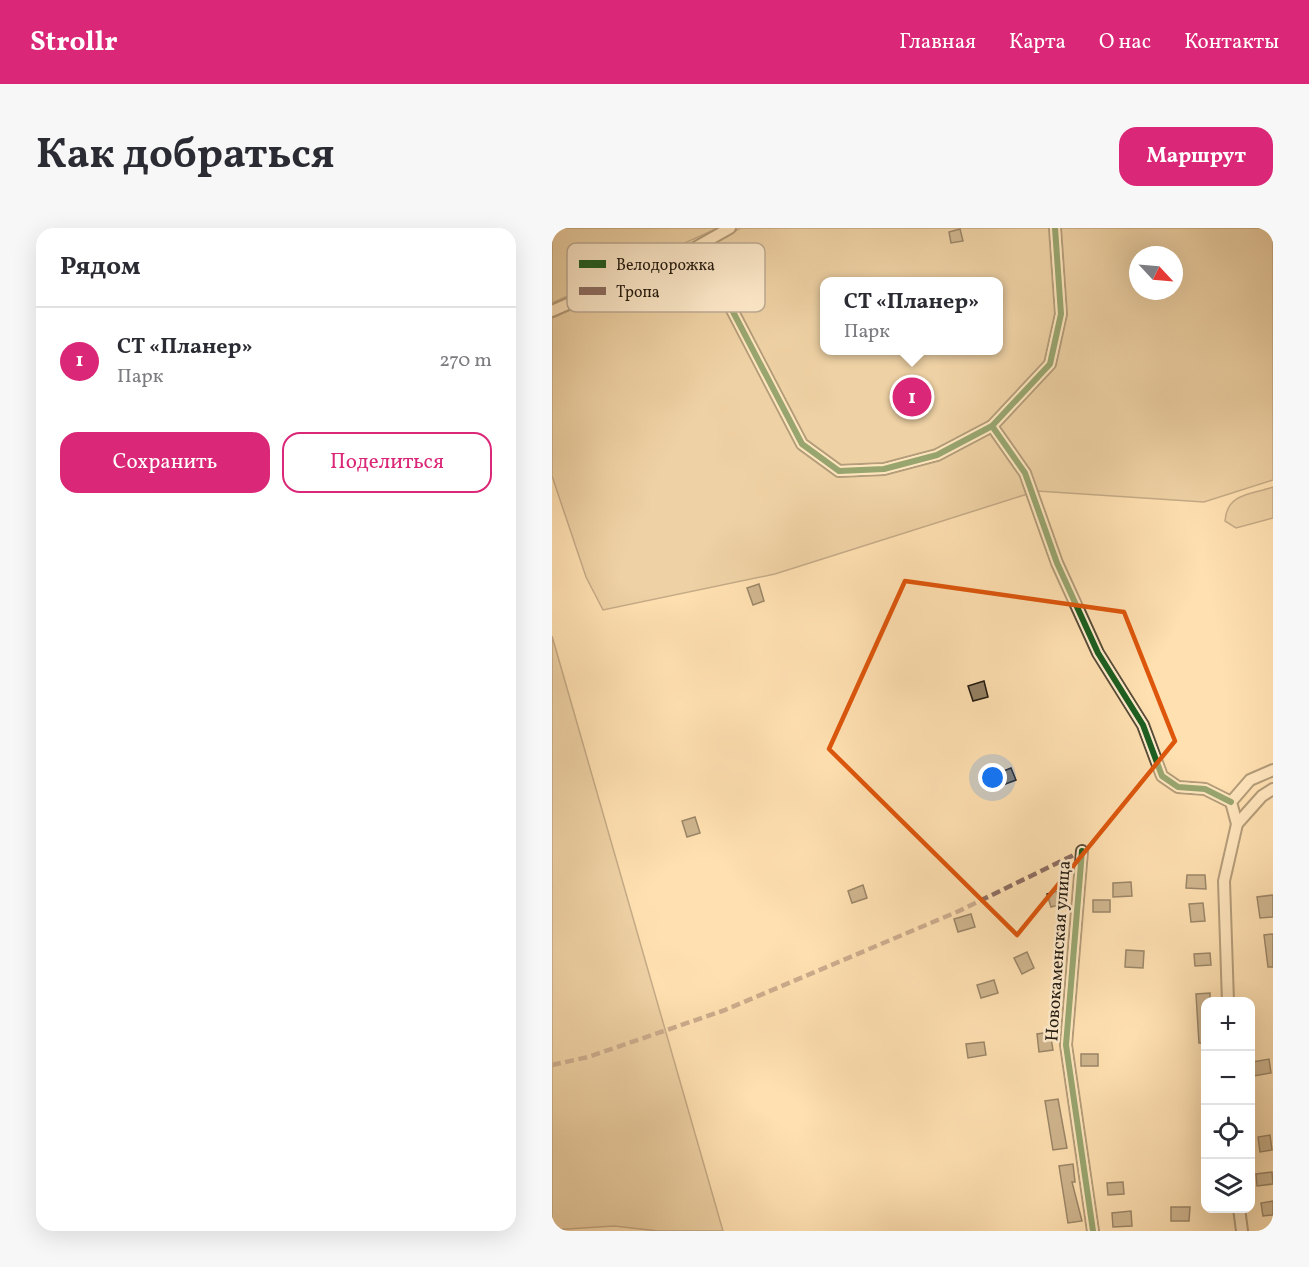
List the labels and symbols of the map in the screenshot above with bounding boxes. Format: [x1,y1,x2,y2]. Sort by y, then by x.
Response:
legend [567,243,765,312]
north arrow [1129,246,1183,300]
text: Велодорожка [616,255,715,277]
text: Тропа [616,282,660,304]
pin: 1 [892,374,932,420]
your location [978,763,1007,792]
street label: Новокаменская улица [1040,860,1078,1042]

